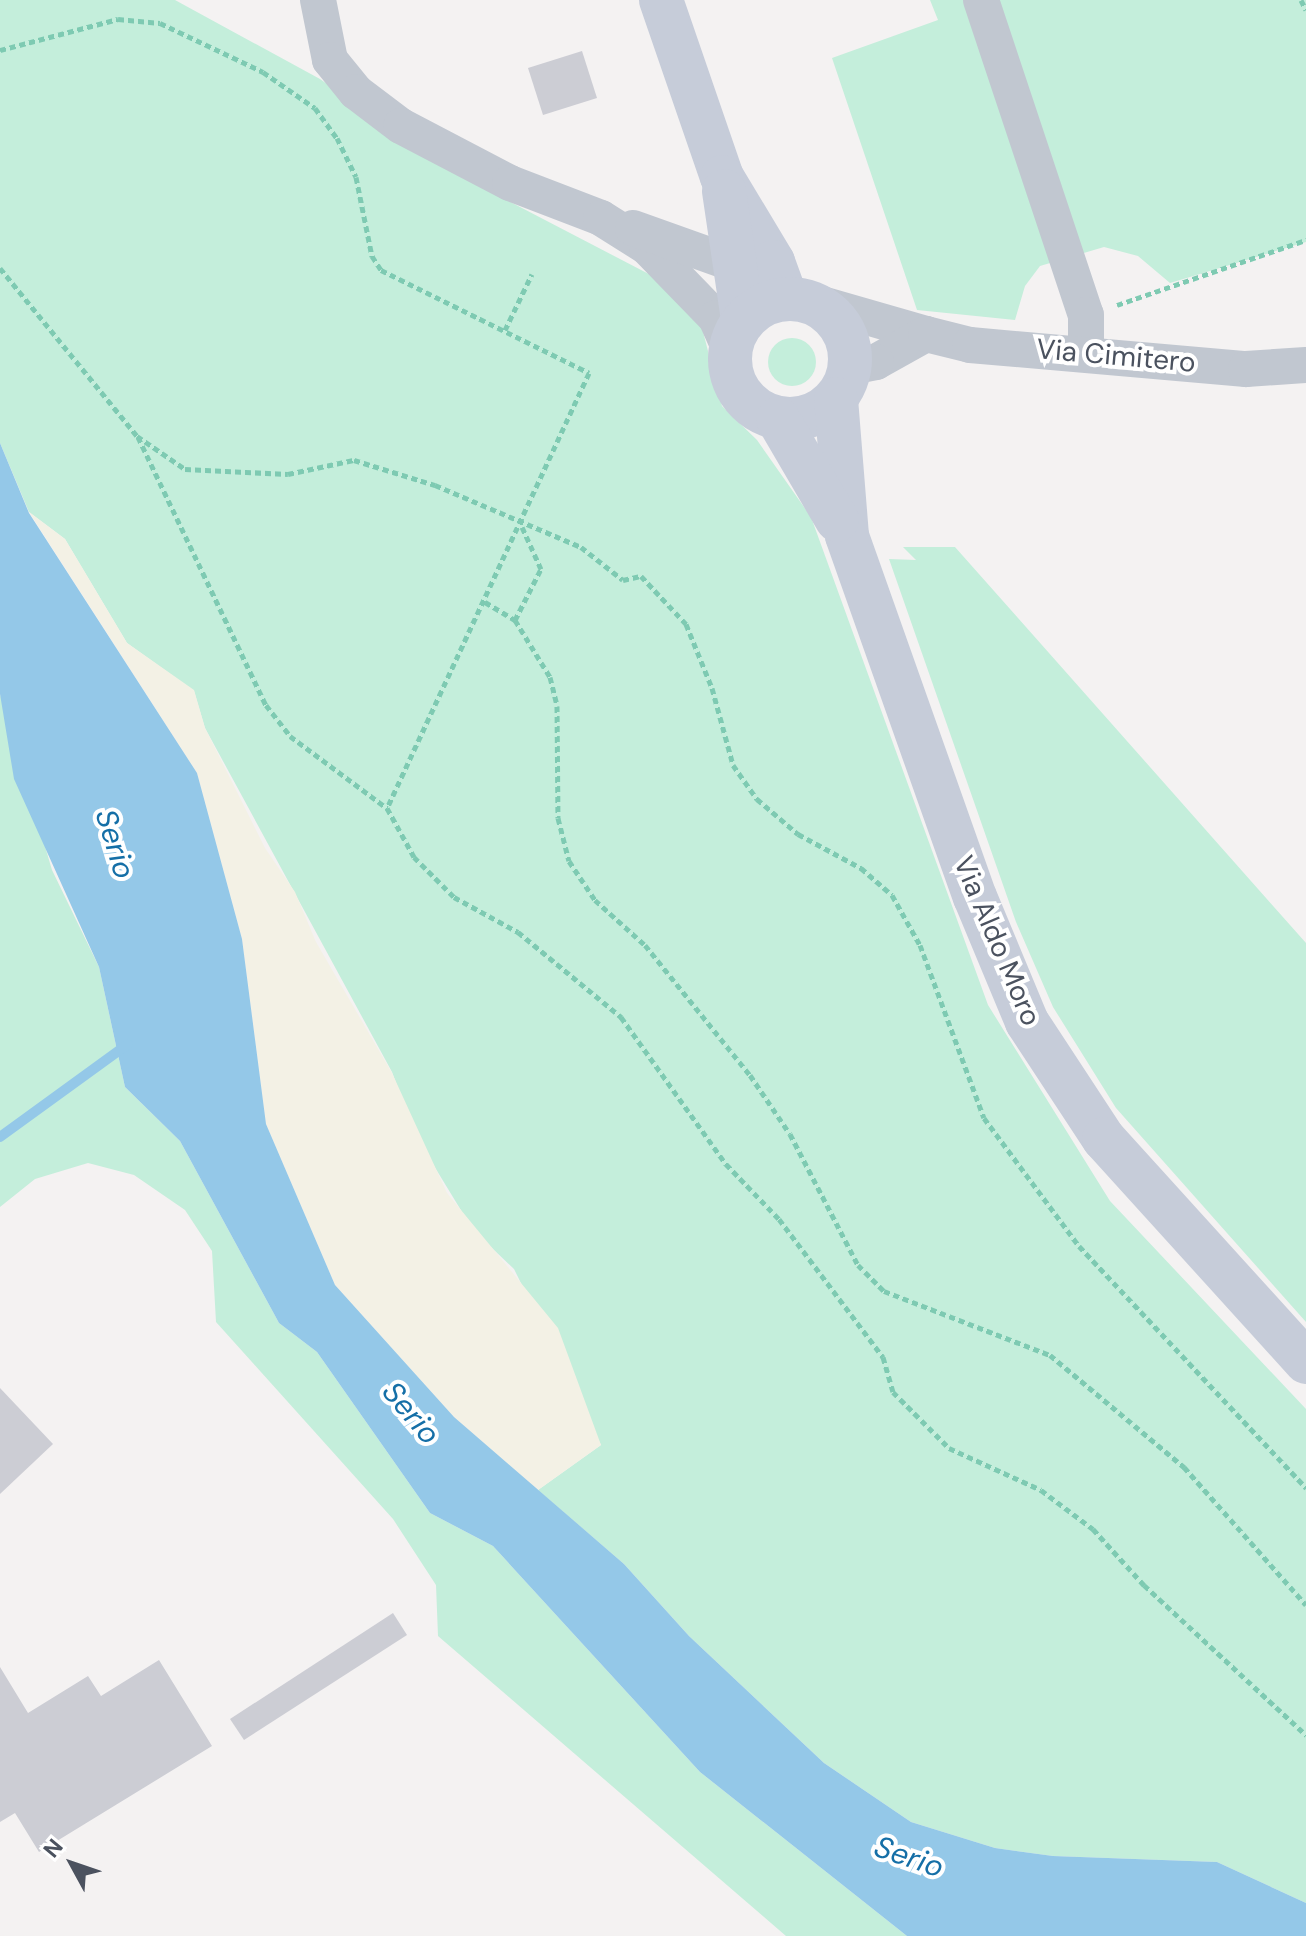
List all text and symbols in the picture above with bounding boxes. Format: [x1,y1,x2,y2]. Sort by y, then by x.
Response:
street label: Via Cimitero [1035,332,1197,380]
water label: Serio [87,805,143,883]
street label: Via Aldo Moro [946,851,1048,1031]
water label: Serio [374,1374,448,1452]
north arrow [32,1824,112,1904]
water label: Serio [870,1828,948,1886]
text: N [37,1833,69,1864]

